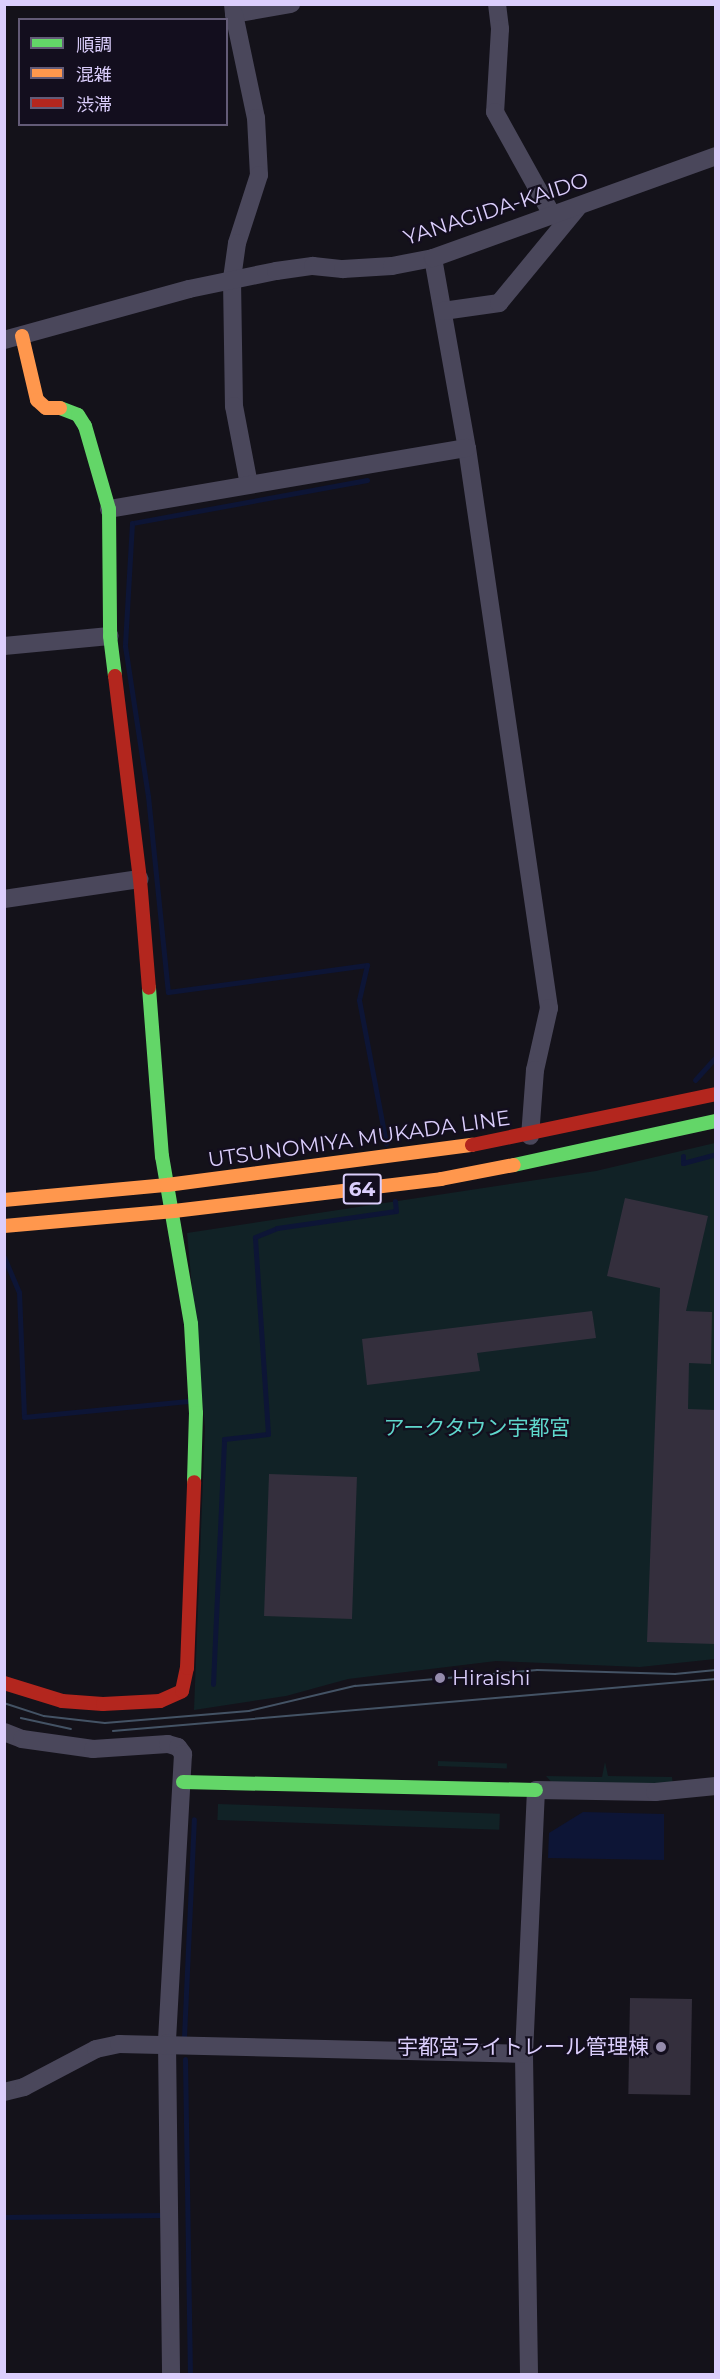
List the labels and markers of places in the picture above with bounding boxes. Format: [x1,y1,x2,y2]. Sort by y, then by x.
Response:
place label: Hiraishi [452,1665,530,1691]
marker: Hiraishi [433,1671,447,1685]
place label: 宇都宮ライトレール管理棟 [397,2034,649,2060]
marker: 宇都宮ライトレール管理棟 [654,2040,668,2054]

